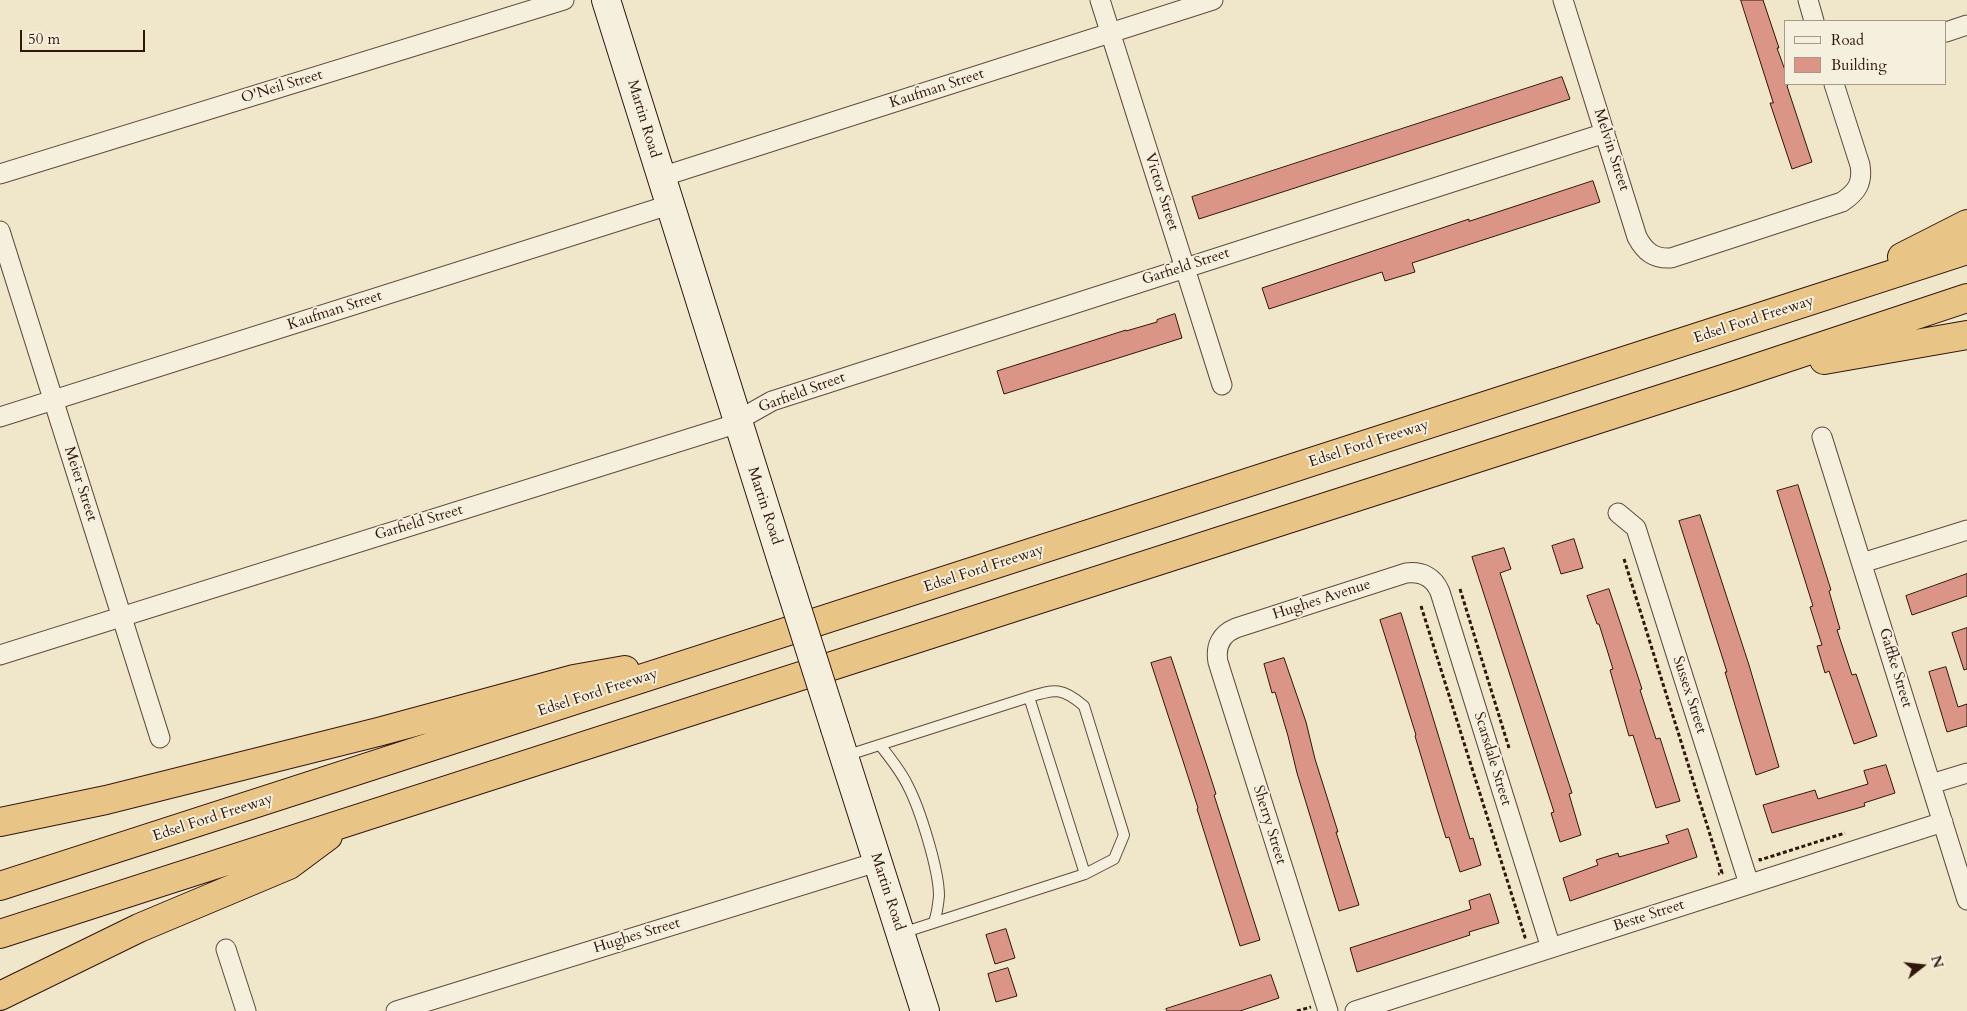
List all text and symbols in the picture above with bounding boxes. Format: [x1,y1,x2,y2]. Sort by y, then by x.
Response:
scale bar [22,20,148,52]
legend [1784,20,1947,85]
text: 50 m [28,29,60,49]
text: Road [1831,30,1864,50]
text: Building [1831,55,1887,75]
street label: Kaufman Street [887,65,987,113]
street label: O'Neil Street [239,66,325,108]
street label: Martin Road [623,78,663,160]
street label: Melvin Street [1589,107,1633,193]
street label: Victor Street [1140,151,1182,233]
street label: Garfield Street [1140,244,1232,290]
street label: Kaufman Street [285,287,385,335]
street label: Edsel Ford Freeway [1692,292,1816,348]
street label: Garfield Street [756,369,848,417]
street label: Edsel Ford Freeway [1307,416,1431,472]
street label: Meier Street [59,444,101,524]
street label: Martin Road [743,465,785,547]
street label: Garfield Street [373,501,465,545]
street label: Edsel Ford Freeway [922,541,1046,597]
street label: Hughes Avenue [1271,576,1373,624]
street label: Gaffke Street [1874,626,1916,710]
street label: Sussex Street [1668,654,1710,736]
street label: Edsel Ford Freeway [536,665,660,721]
street label: Scarsdale Street [1469,710,1515,808]
street label: Sherry Street [1248,783,1290,867]
street label: Edsel Ford Freeway [151,790,275,846]
street label: Martin Road [866,851,908,933]
street label: Beste Street [1611,896,1687,936]
street label: Hughes Street [592,914,682,958]
north arrow [1897,941,1947,991]
text: N [1926,953,1948,970]

